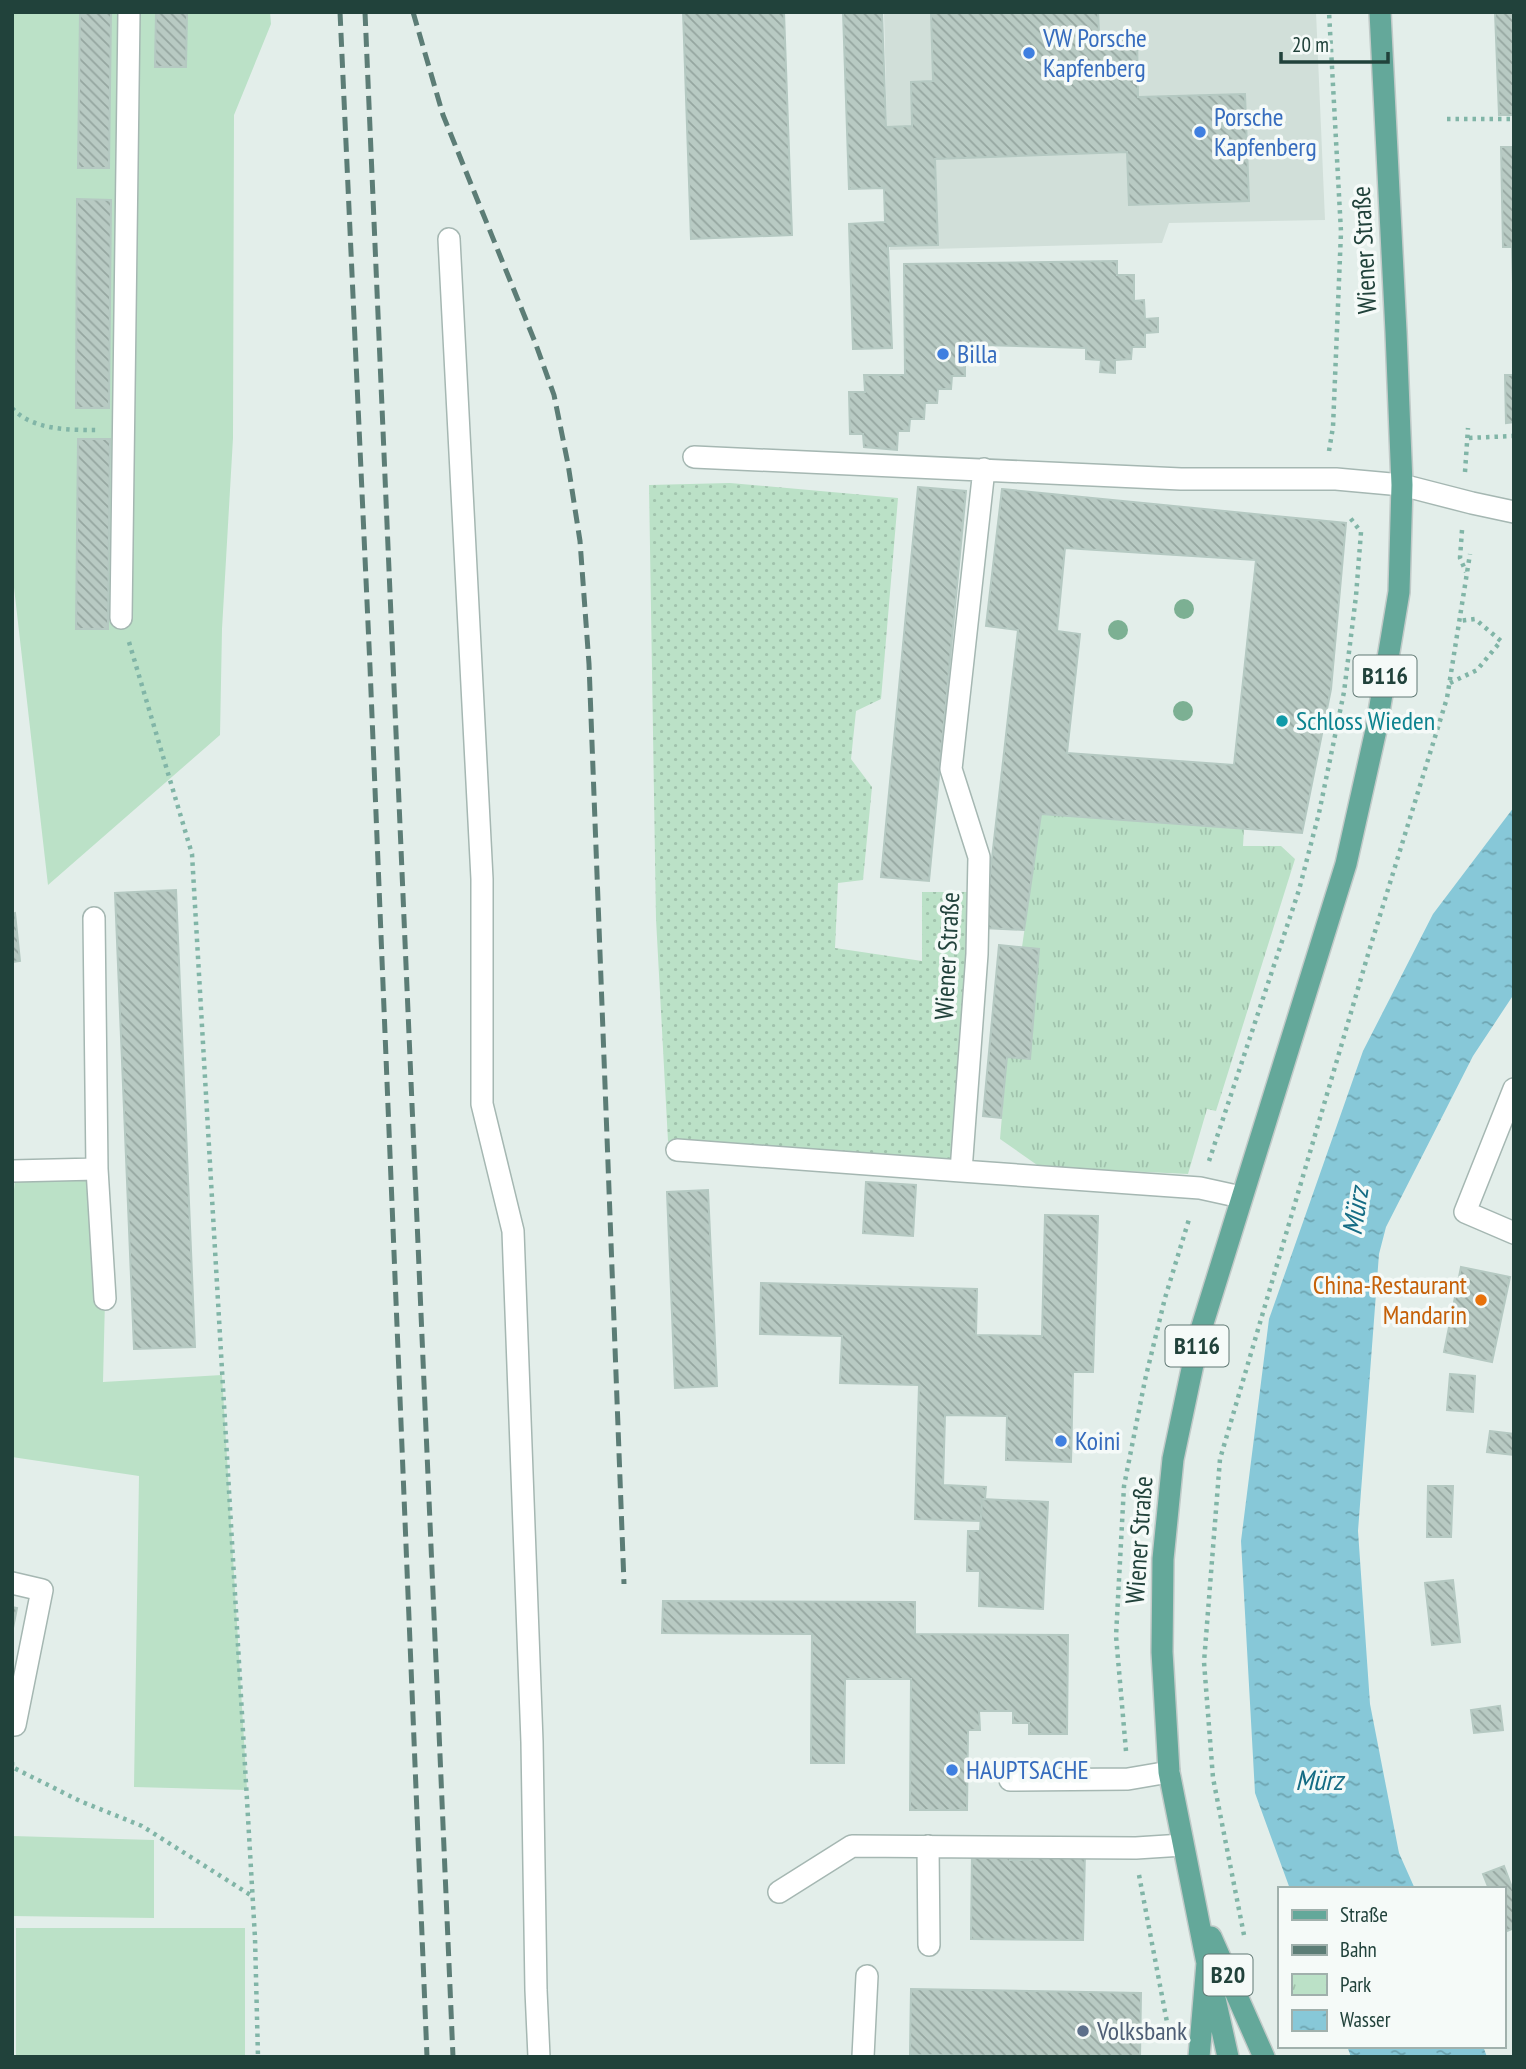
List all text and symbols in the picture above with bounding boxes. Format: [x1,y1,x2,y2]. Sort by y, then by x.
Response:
place label: VW Porsche Kapfenberg [1042,21,1147,84]
scale bar [1281,21,1388,65]
text: 20 m [1292,31,1329,58]
marker: VW Porsche Kapfenberg [1021,45,1037,61]
place label: Porsche Kapfenberg [1214,100,1317,163]
marker: Porsche Kapfenberg [1192,124,1208,140]
street label: Wiener Straße [1344,185,1383,315]
place label: Billa [957,337,997,370]
marker: Billa [935,346,951,362]
road number: B116 [1354,656,1416,696]
place label: Schloss Wieden [1296,704,1435,737]
marker: Schloss Wieden [1274,713,1290,729]
street label: Wiener Straße [927,891,966,1021]
water label: Mürz [1332,1182,1377,1237]
place label: China-Restaurant Mandarin [1313,1268,1467,1331]
marker: China-Restaurant Mandarin [1473,1292,1489,1308]
road number: B116 [1166,1326,1228,1366]
place label: Koini [1075,1424,1121,1457]
marker: Koini [1053,1433,1069,1449]
street label: Wiener Straße [1118,1475,1159,1605]
place label: HAUPTSACHE [966,1753,1089,1786]
water label: Mürz [1295,1761,1346,1798]
marker: HAUPTSACHE [944,1762,960,1778]
legend [1278,1887,1505,2048]
text: Straße [1340,1901,1388,1928]
text: Bahn [1340,1936,1377,1963]
road number: B20 [1204,1954,1252,1996]
text: Park [1340,1971,1371,1998]
text: Wasser [1340,2006,1391,2033]
place label: Volksbank [1096,2014,1187,2047]
marker: Volksbank [1075,2023,1091,2039]

